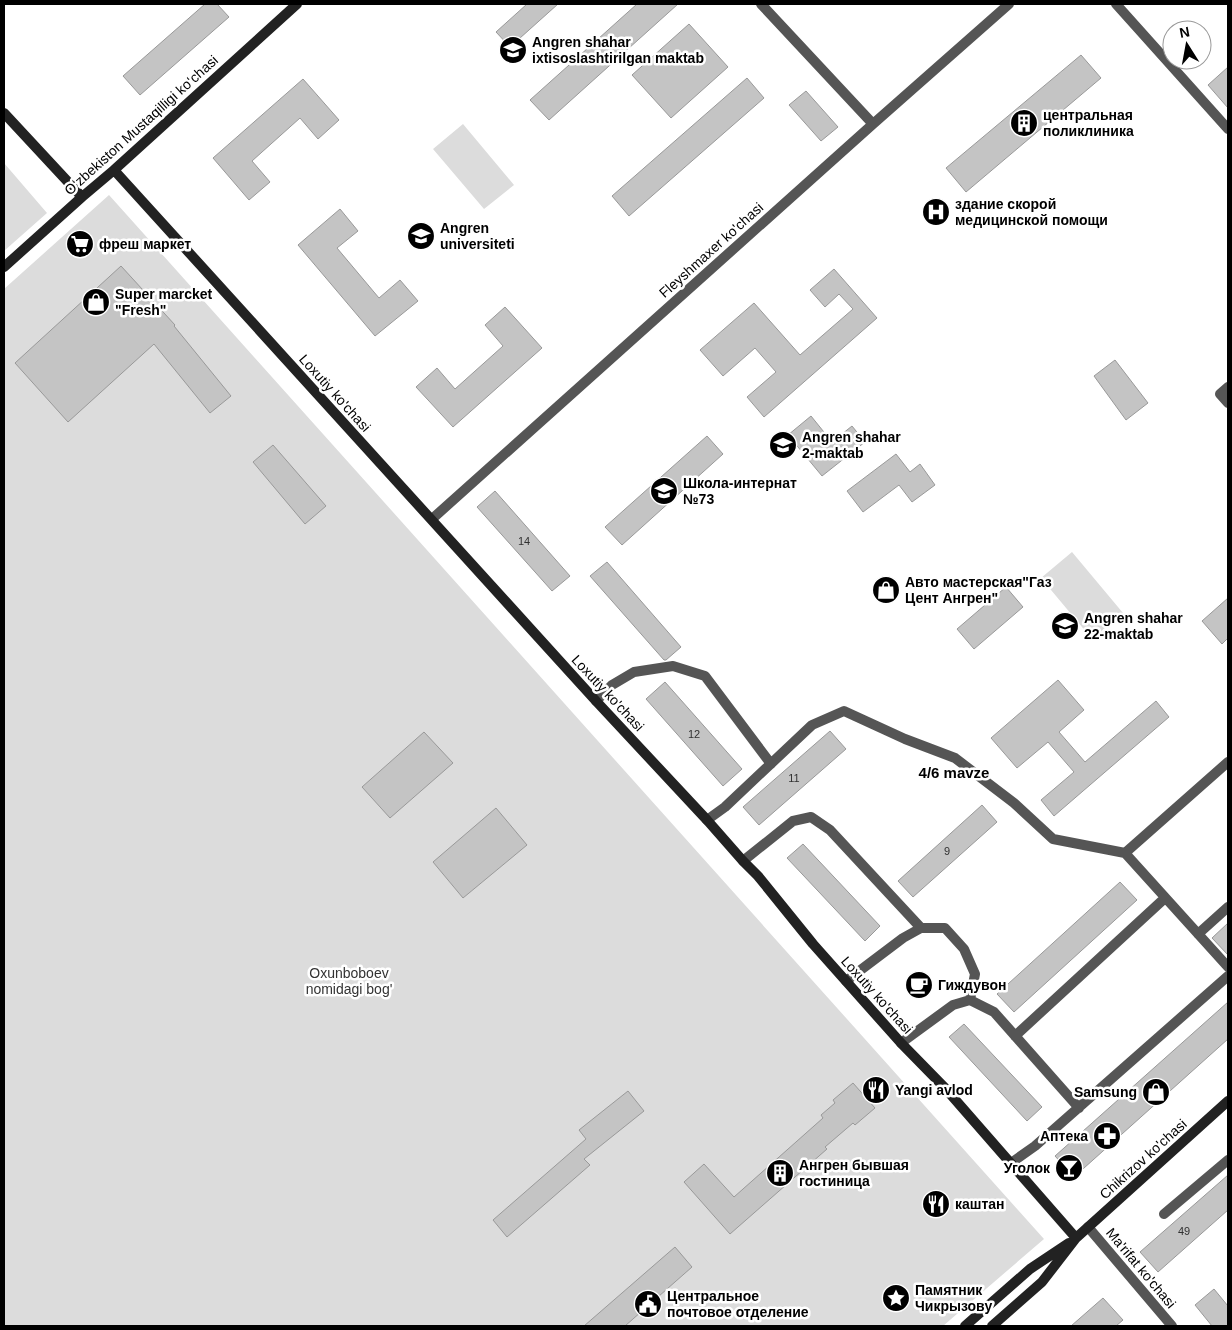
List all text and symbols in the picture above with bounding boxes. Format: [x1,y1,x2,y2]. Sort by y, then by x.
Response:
north arrow [1162,20,1212,70]
text: N [1178,23,1191,41]
place label: Angren shahar ixtisoslashtirilgan maktab [532,34,704,66]
school or university icon: Angren shahar ixtisoslashtirilgan maktab [498,35,528,65]
street label: O‘zbekiston Mustaqilligi ko‘chasi [61,52,221,198]
place label: центральная поликлиника [1043,107,1134,139]
building icon: центральная поликлиника [1009,108,1039,138]
place label: здание скорой медицинской помощи [955,196,1108,228]
hospital icon: здание скорой медицинской помощи [921,197,951,227]
street label: Fleyshmaxer ko'chasi [656,199,766,301]
place label: Angren universiteti [440,220,515,252]
school or university icon: Angren universiteti [406,221,436,251]
supermarket icon: фреш маркет [65,229,95,259]
place label: фреш маркет [99,236,191,252]
place label: Super marcket "Fresh" [115,286,213,318]
shop icon: Super marcket "Fresh" [81,287,111,317]
street label: Loxutiy ko'chasi [296,351,374,435]
place label: Angren shahar 2-maktab [802,429,901,461]
school or university icon: Angren shahar 2-maktab [768,430,798,460]
place label: Школа-интернат №73 [683,475,797,507]
school or university icon: Школа-интернат №73 [649,476,679,506]
house number: 14 [518,535,530,547]
place label: Авто мастерская"Газ Цент Ангрен" [905,574,1052,606]
shop icon: Авто мастерская"Газ Цент Ангрен" [871,575,901,605]
place label: Angren shahar 22-maktab [1084,610,1183,642]
school or university icon: Angren shahar 22-maktab [1050,611,1080,641]
street label: Loxutiy ko'chasi [569,652,647,734]
house number: 12 [688,728,700,740]
district label: 4/6 mavze [919,764,989,781]
house number: 11 [788,772,800,784]
house number: 9 [944,845,950,857]
street label: Loxutiy ko'chasi [838,953,916,1037]
park label: Oxunboboev nomidagi bog' [306,965,392,997]
cafe icon: Гиждувон [904,970,934,1000]
place label: Гиждувон [938,977,1006,993]
restaurant icon: Yangi avlod [861,1075,891,1105]
shop icon: Samsung [1141,1077,1171,1107]
place label: Yangi avlod [895,1082,973,1098]
place label: Samsung [1074,1084,1137,1100]
street label: Chikrizov ko'chasi [1096,1116,1190,1202]
pharmacy icon: Аптека [1092,1121,1122,1151]
place label: Аптека [1040,1128,1088,1144]
bar icon: Уголок [1054,1153,1084,1183]
place label: Ангрен бывшая гостиница [799,1157,909,1189]
building icon: Ангрен бывшая гостиница [765,1158,795,1188]
place label: Уголок [1004,1160,1051,1176]
restaurant icon: каштан [921,1189,951,1219]
place label: каштан [955,1196,1005,1212]
street label: Ma'rifat ko'chasi [1103,1225,1179,1311]
house number: 49 [1178,1225,1190,1237]
place label: Памятник Чикрызову [915,1282,992,1314]
place icon: Памятник Чикрызову [881,1283,911,1313]
place label: Центральное почтовое отделение [667,1288,809,1320]
public building icon: Центральное почтовое отделение [633,1289,663,1319]

